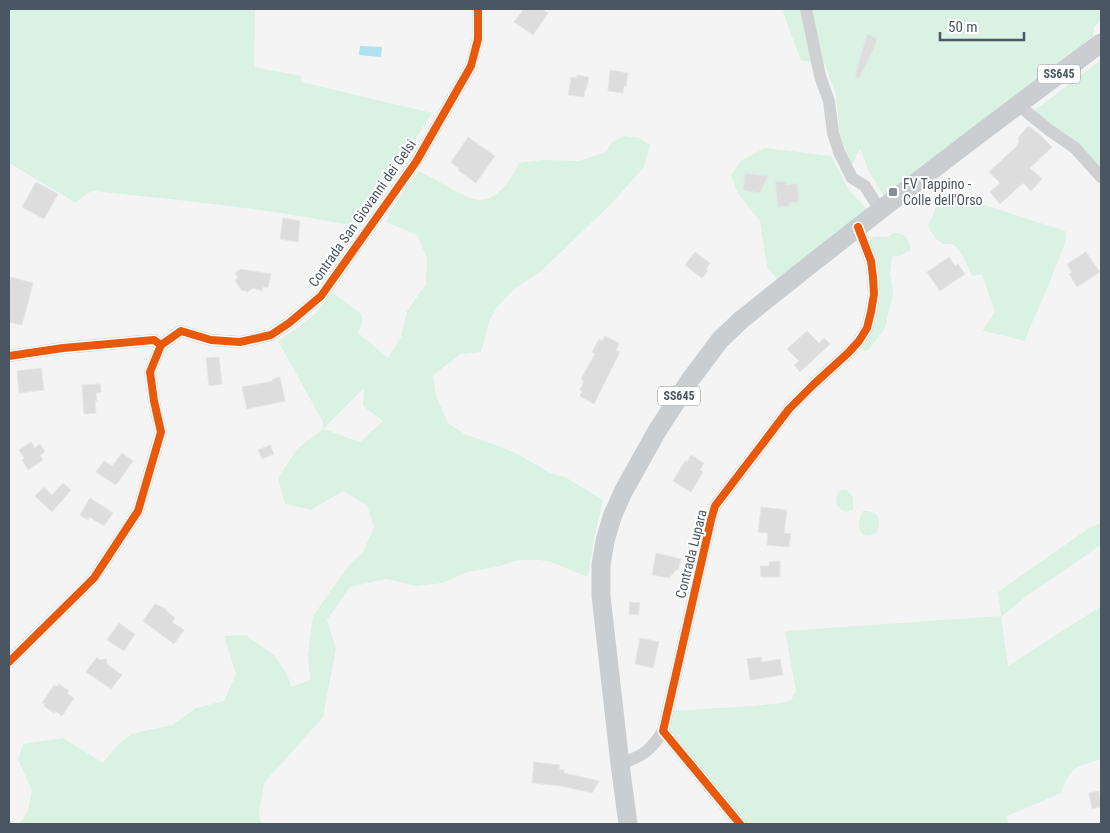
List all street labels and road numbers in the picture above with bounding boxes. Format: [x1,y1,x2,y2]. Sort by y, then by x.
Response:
road number: SS645 [1038,64,1080,84]
street label: Contrada San Giovanni dei Gelsi [305,136,419,290]
road number: SS645 [658,386,700,406]
street label: Contrada Lupara [672,508,710,600]

